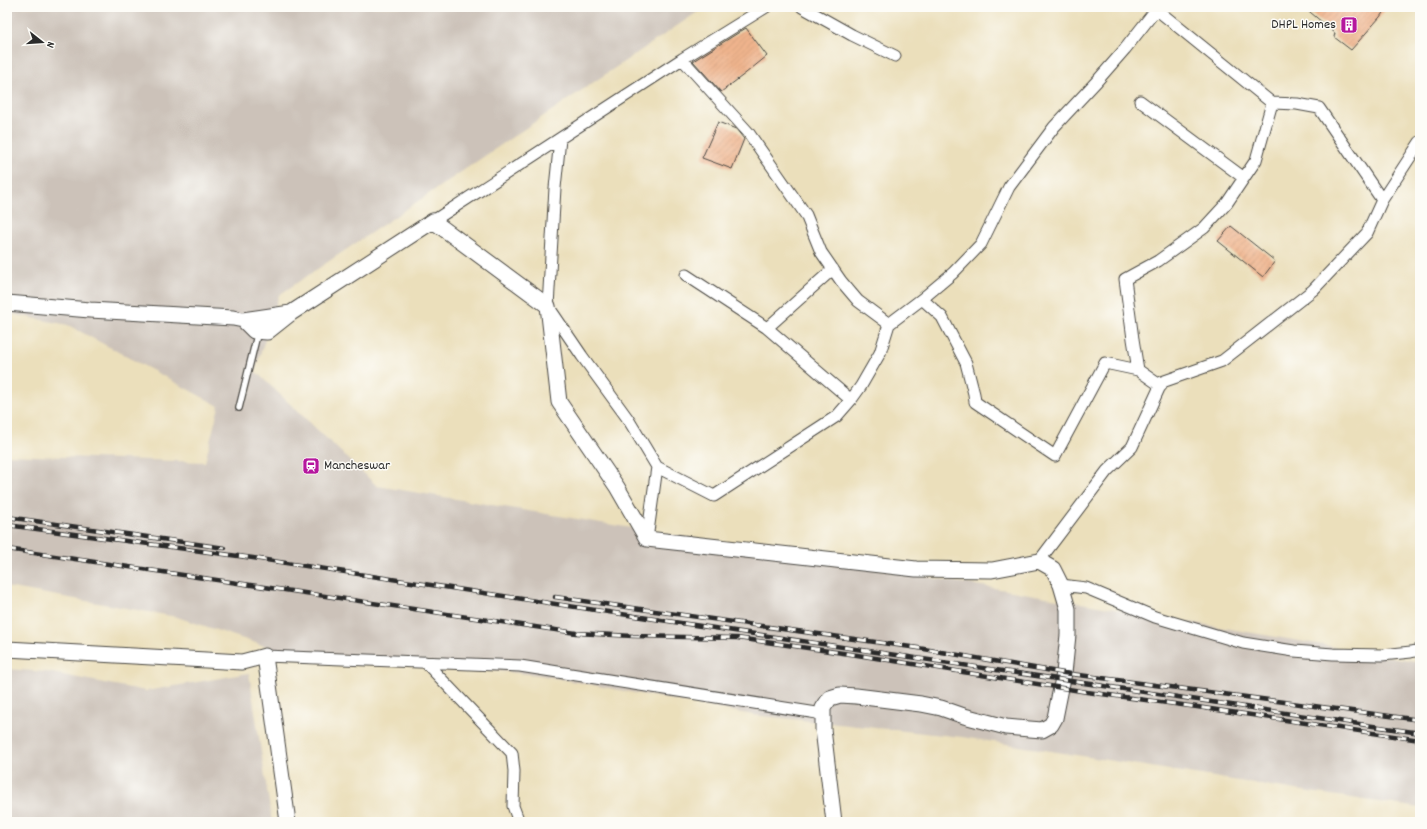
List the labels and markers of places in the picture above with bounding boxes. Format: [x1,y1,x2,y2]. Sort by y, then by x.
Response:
place label: DHPL Homes [1271,15,1336,35]
building icon: DHPL Homes [1339,15,1359,35]
station icon: Mancheswar [301,456,321,476]
place label: Mancheswar [324,456,391,476]

